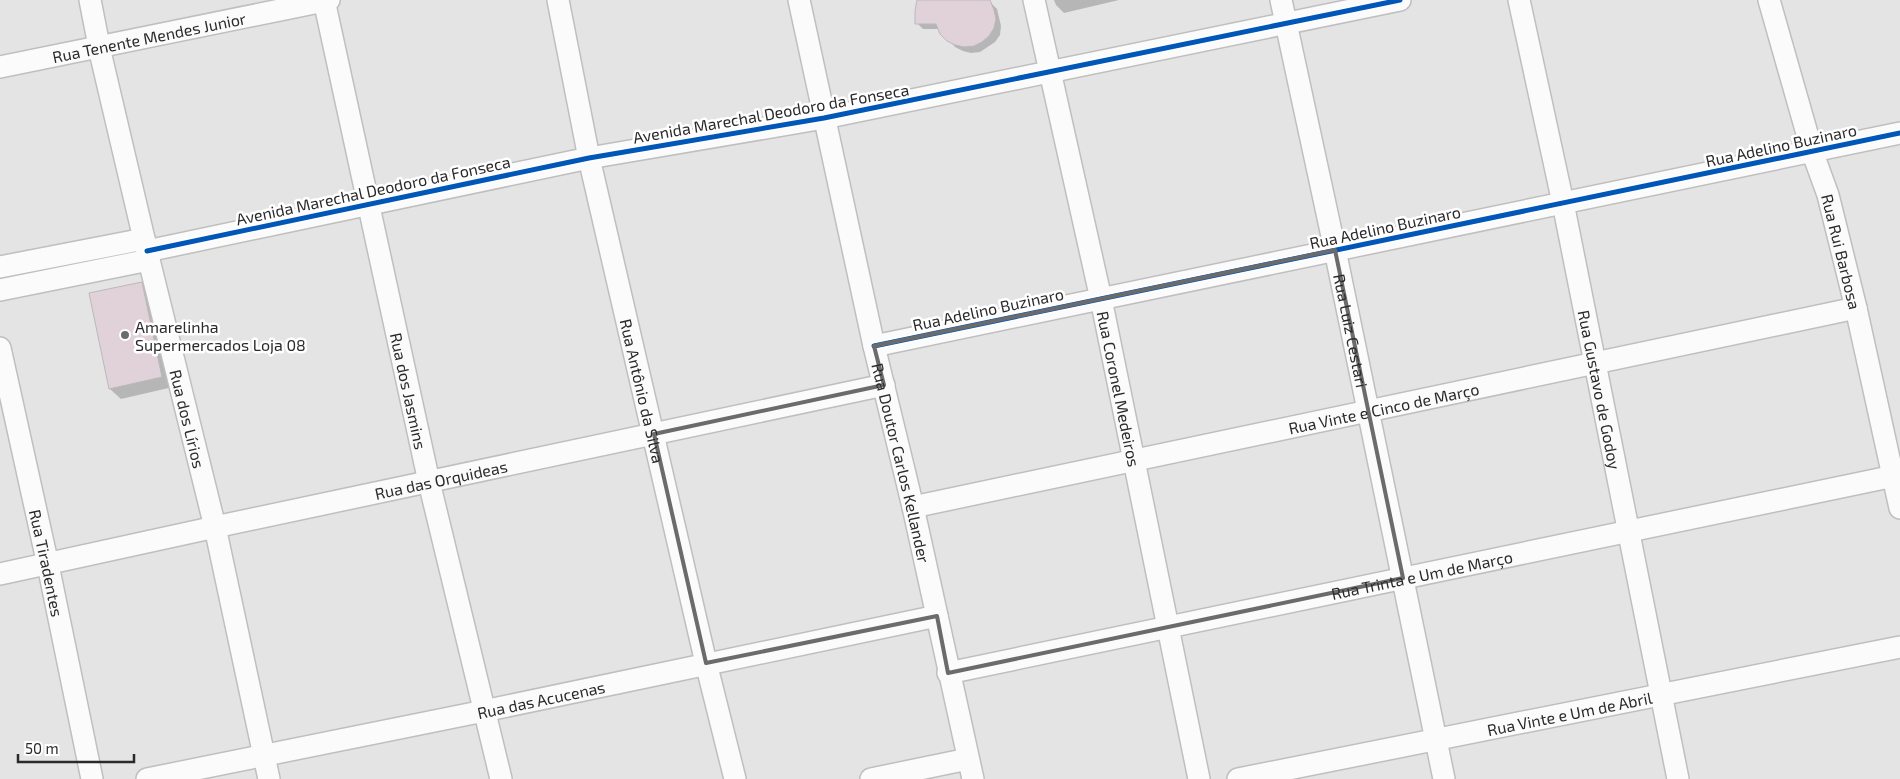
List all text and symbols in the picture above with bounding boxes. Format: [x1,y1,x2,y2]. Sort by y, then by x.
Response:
street label: Rua Tenente Mendes Junior [51,8,248,66]
street label: Avenida Marechal Deodoro da Fonseca [632,79,910,147]
street label: Rua Adelino Buzinaro [1704,120,1858,170]
street label: Avenida Marechal Deodoro da Fonseca [234,152,512,228]
street label: Rua Rui Barbosa [1819,192,1865,311]
street label: Rua Adelino Buzinaro [1308,202,1462,252]
street label: Rua Luiz Cestari [1331,272,1373,389]
street label: Rua Adelino Buzinaro [911,284,1065,334]
street label: Rua Gustavo de Godoy [1575,308,1626,471]
street label: Rua Coronel Medeiros [1094,309,1144,468]
place label: Amarelinha Supermercados Loja 08 [135,317,306,355]
street label: Rua Antônio da Silva [617,317,669,465]
marker: Amarelinha Supermercados Loja 08 [119,329,131,341]
street label: Rua dos Jasmins [387,331,431,451]
street label: Rua Doutor Carlos Kellander [869,361,935,565]
street label: Rua dos Lírios [167,367,210,470]
street label: Rua Vinte e Cinco de Março [1287,378,1481,437]
street label: Rua das Orquideas [373,456,509,502]
street label: Rua Tiradentes [26,507,68,618]
street label: Rua Trinta e Um de Março [1330,546,1514,602]
street label: Rua das Acucenas [475,676,607,722]
street label: Rua Vinte e Um de Abril [1485,687,1654,739]
scale bar [18,732,134,764]
text: 50 m [25,739,59,757]

